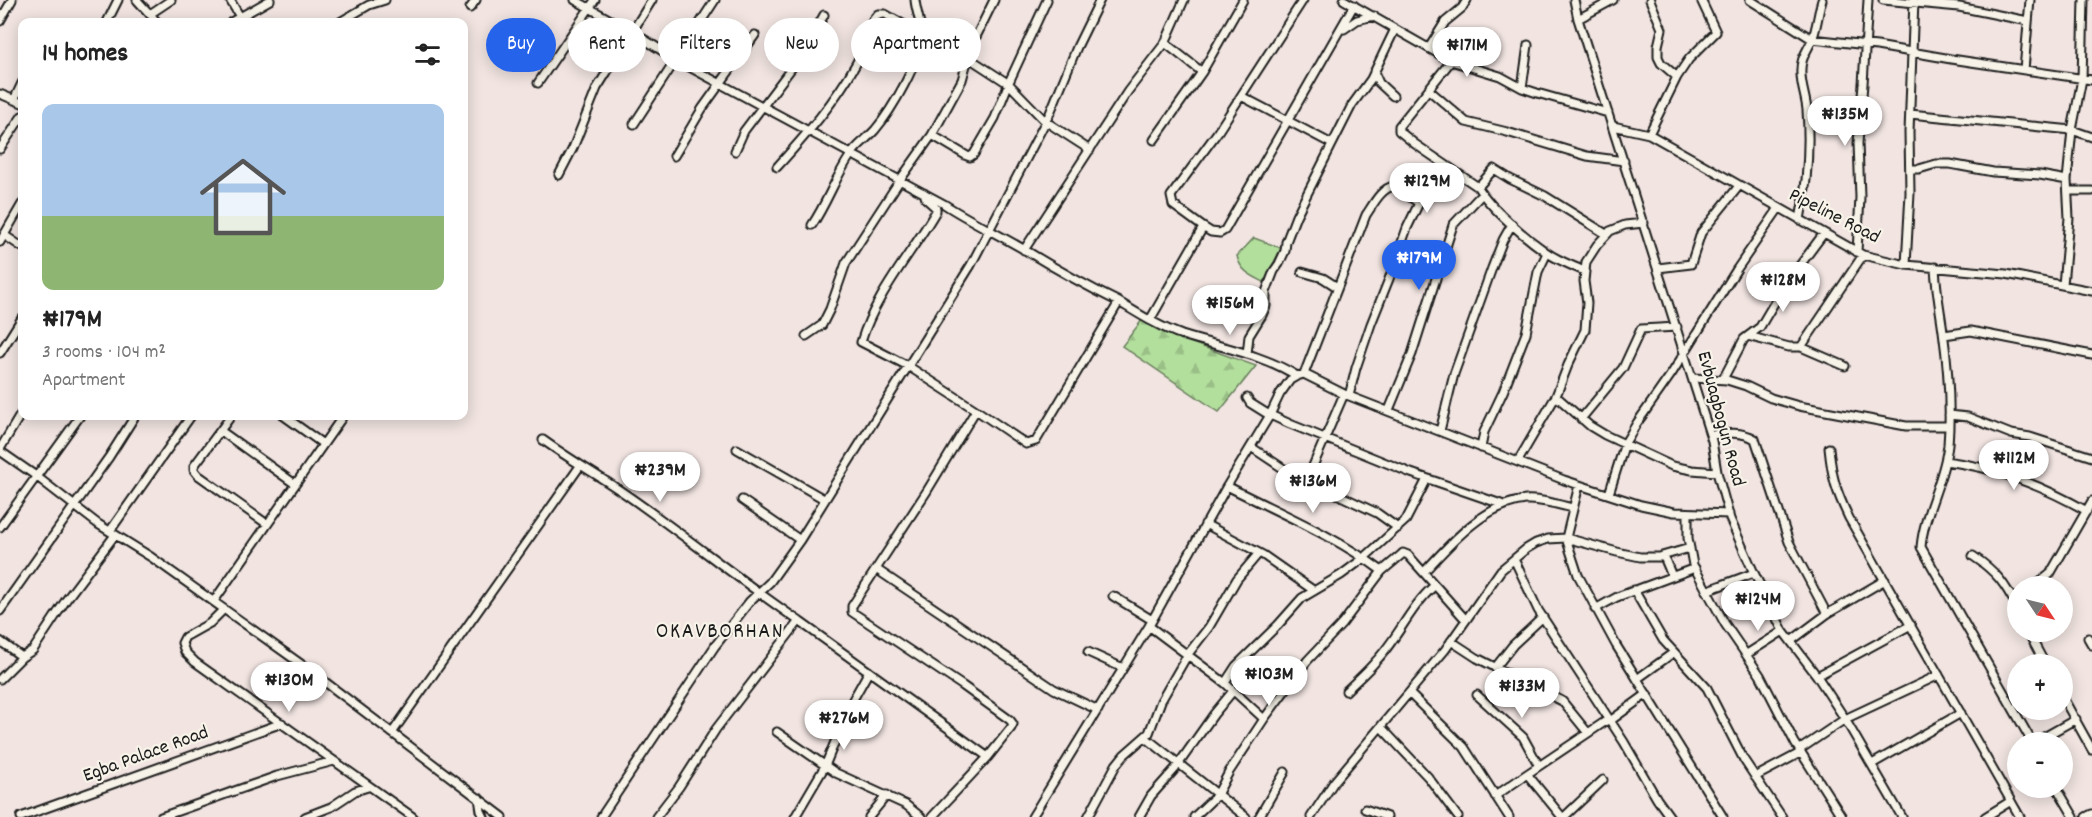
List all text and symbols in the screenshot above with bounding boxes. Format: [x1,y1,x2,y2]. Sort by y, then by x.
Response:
chip: Buy [486,18,556,72]
chip: Rent [568,18,646,72]
chip: Filters [658,18,752,72]
chip: New [764,18,839,72]
chip: Apartment [851,18,981,72]
pin: ₦171M [1425,27,1509,78]
text: ₦171M [1446,32,1488,60]
text: 14 homes [42,36,128,73]
icon: filters [411,38,444,71]
pin: ₦135M [1803,96,1887,147]
text: ₦135M [1821,101,1869,129]
icon: home [189,143,297,251]
pin: ₦129M [1385,163,1469,214]
text: ₦129M [1403,168,1451,196]
street label: Pipeline Road [1783,182,1885,252]
pin: ₦179M [1377,240,1461,291]
text: ₦179M [1396,245,1442,273]
pin: ₦128M [1741,262,1825,313]
text: ₦128M [1760,267,1806,295]
pin: ₦156M [1188,285,1272,336]
text: ₦156M [1206,290,1254,318]
text: ₦179M [42,302,102,339]
text: 3 rooms · 104 m² [42,339,166,367]
street label: Evbuagbogun Road [1688,348,1752,490]
text: Apartment [42,367,125,395]
pin: ₦112M [1972,440,2056,491]
text: ₦112M [1993,445,2035,473]
pin: ₦239M [618,452,702,503]
text: ₦239M [634,457,686,485]
pin: ₦136M [1271,463,1355,514]
text: ₦136M [1289,468,1337,496]
north arrow [2007,576,2073,642]
map controls [2007,576,2073,798]
pin: ₦124M [1716,581,1800,632]
text: ₦124M [1735,586,1781,614]
district label: OKAVBORHAN [656,617,784,648]
button: + [2007,654,2073,720]
pin: ₦103M [1227,656,1311,707]
text: ₦103M [1244,661,1294,689]
pin: ₦130M [247,662,331,713]
text: ₦130M [264,667,314,695]
pin: ₦133M [1480,668,1564,719]
text: ₦133M [1498,673,1546,701]
pin: ₦276M [802,700,886,751]
text: ₦276M [818,705,870,733]
street label: Egba Palace Road [79,719,213,791]
button: − [2007,732,2073,798]

